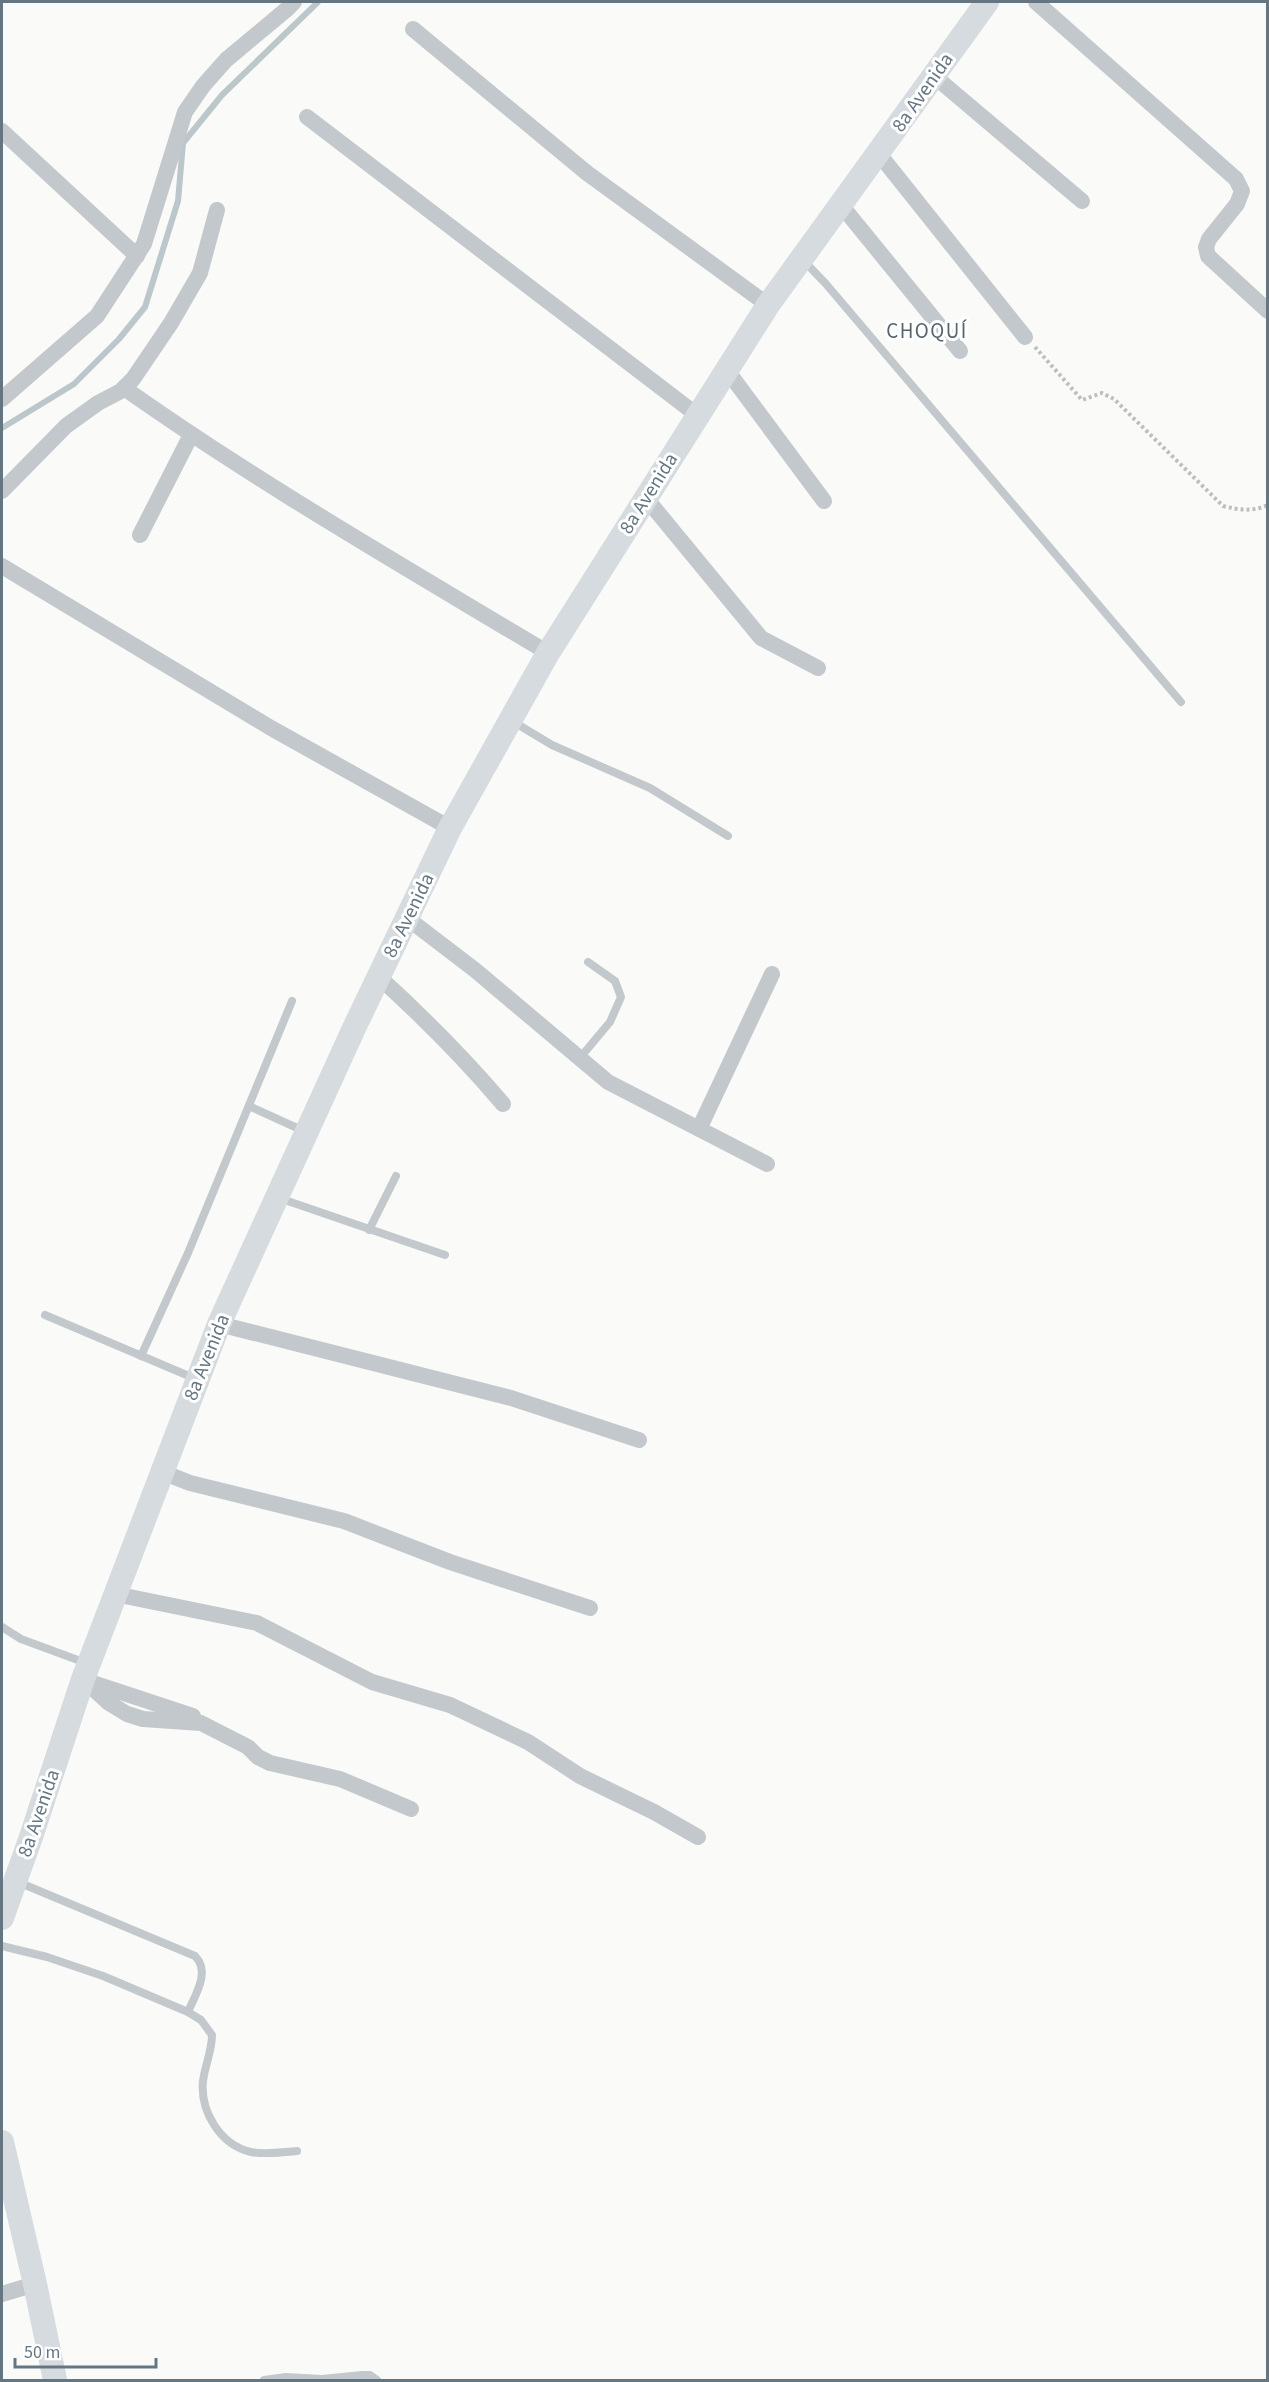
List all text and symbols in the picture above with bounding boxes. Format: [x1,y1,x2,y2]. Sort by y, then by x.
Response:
street label: 8a Avenida [885,47,960,138]
district label: CHOQUÍ [886,316,968,346]
street label: 8a Avenida [613,448,685,540]
street label: 8a Avenida [376,868,441,962]
street label: 8a Avenida [177,1310,237,1405]
street label: 8a Avenida [11,1766,67,1861]
scale bar [15,2331,156,2369]
text: 50 m [24,2340,60,2365]

